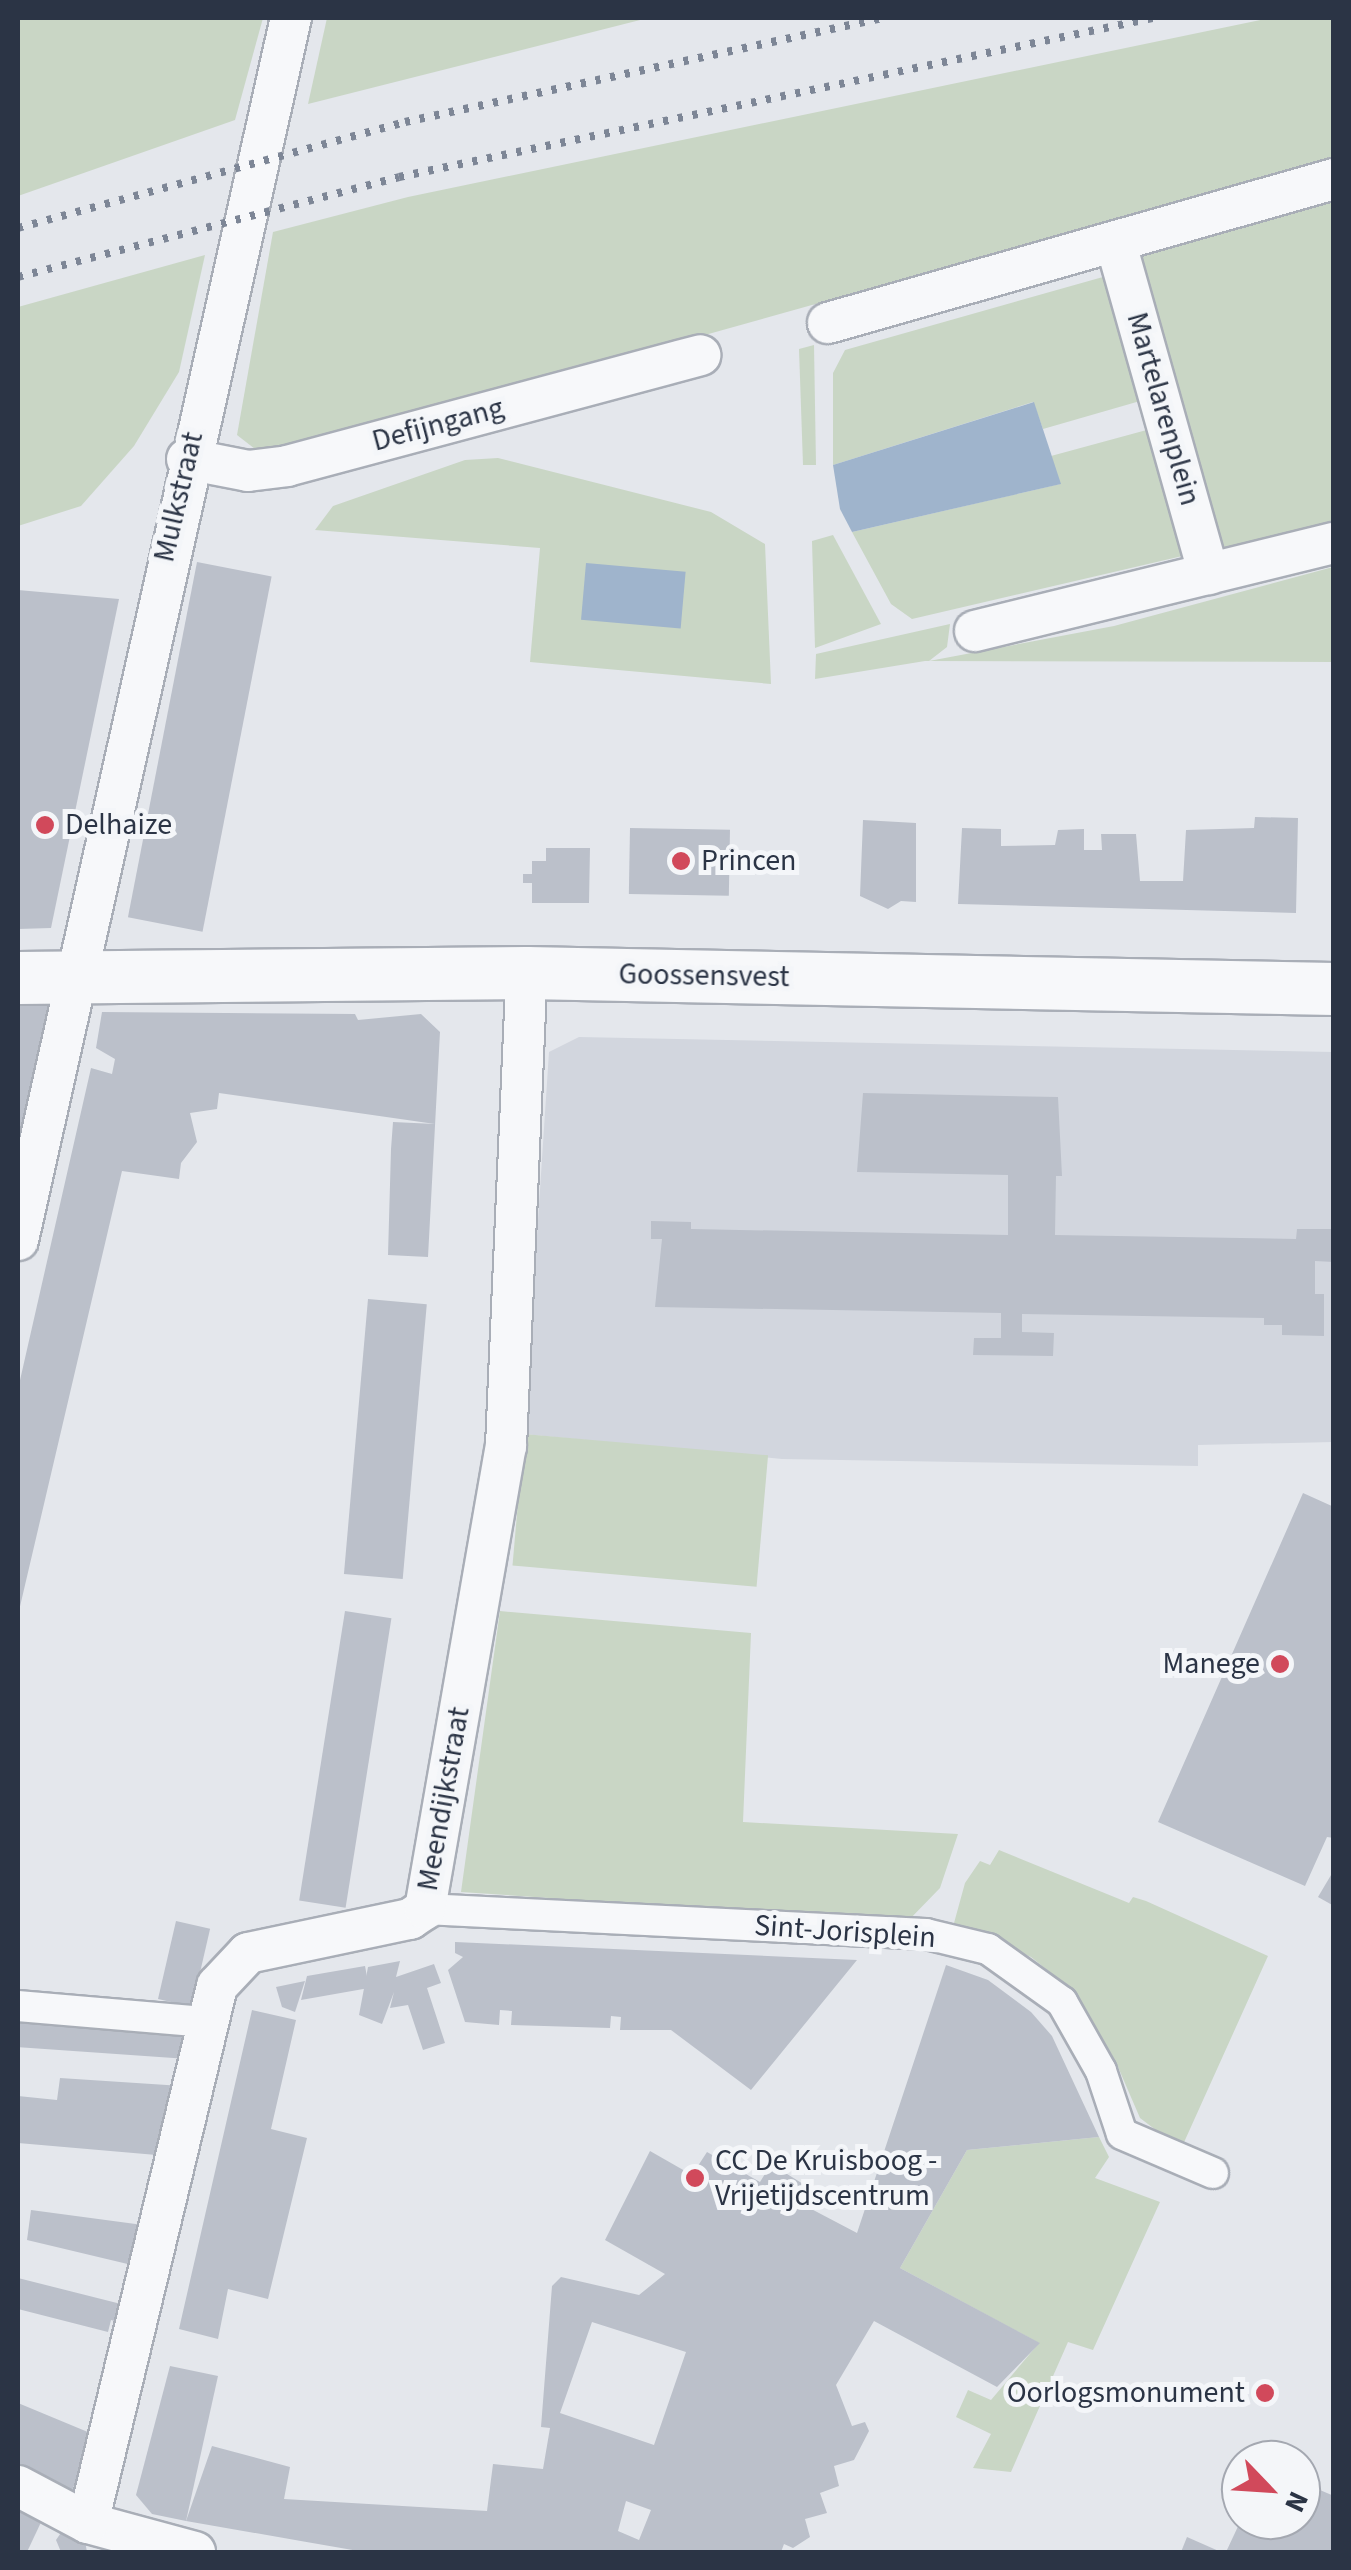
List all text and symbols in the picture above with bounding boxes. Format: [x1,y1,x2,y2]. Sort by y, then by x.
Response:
street label: Martelarenplein [1118,308,1208,510]
street label: Defijngang [368,390,508,460]
street label: Mulkstraat [147,428,211,566]
place label: Delhaize [65,807,172,843]
marker: Delhaize [34,814,56,836]
place label: Princen [701,843,797,879]
marker: Princen [670,850,692,872]
street label: Goossensvest [618,957,790,995]
place label: Manege [1162,1646,1260,1682]
marker: Manege [1269,1653,1291,1675]
street label: Meendijkstraat [410,1704,478,1894]
street label: Sint-Jorisplein [753,1908,937,1956]
place label: CC De Kruisboog - Vrijetijdscentrum [715,2143,937,2214]
marker: CC De Kruisboog - Vrijetijdscentrum [684,2167,706,2189]
place label: Oorlogsmonument [1007,2375,1245,2411]
marker: Oorlogsmonument [1254,2382,1276,2404]
north arrow [1221,2440,1321,2540]
text: N [1274,2485,1318,2519]

